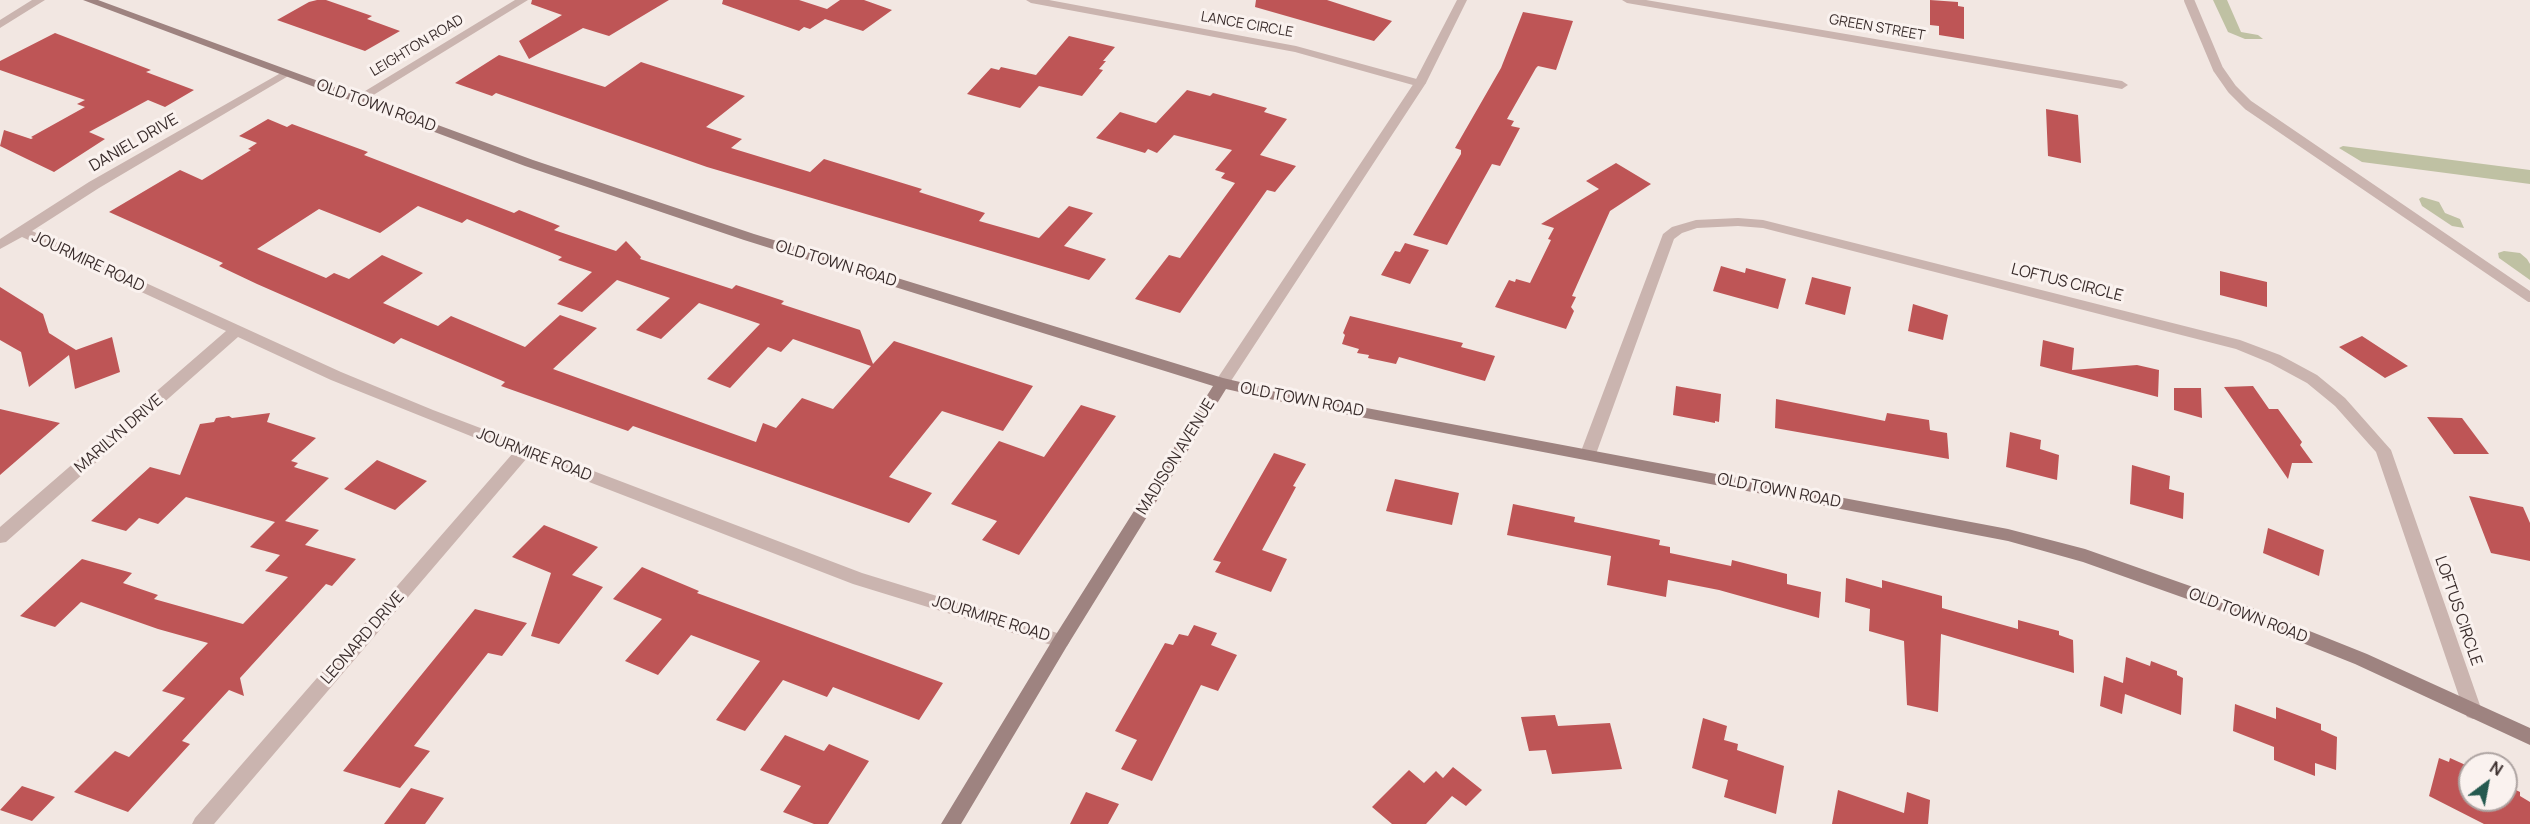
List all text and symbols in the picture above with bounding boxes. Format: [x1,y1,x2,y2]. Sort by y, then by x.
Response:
street label: LANCE CIRCLE [1199,9,1295,41]
street label: GREEN STREET [1828,11,1926,45]
street label: LEIGHTON ROAD [367,12,467,80]
street label: OLD TOWN ROAD [314,75,438,137]
street label: DANIEL DRIVE [86,110,182,176]
street label: JOURMIRE ROAD [29,227,147,297]
street label: OLD TOWN ROAD [773,236,899,292]
street label: LOFTUS CIRCLE [2009,260,2125,306]
street label: OLD TOWN ROAD [1238,379,1366,421]
street label: MARILYN DRIVE [71,391,167,477]
street label: MADISON AVENUE [1133,396,1219,518]
street label: JOURMIRE ROAD [474,424,594,486]
street label: OLD TOWN ROAD [1715,470,1843,512]
street label: LOFTUS CIRCLE [2430,554,2486,668]
street label: OLD TOWN ROAD [2186,585,2310,647]
street label: LEONARD DRIVE [317,588,409,688]
street label: JOURMIRE ROAD [930,592,1052,646]
north arrow [2458,752,2518,812]
text: N [2486,756,2507,781]

